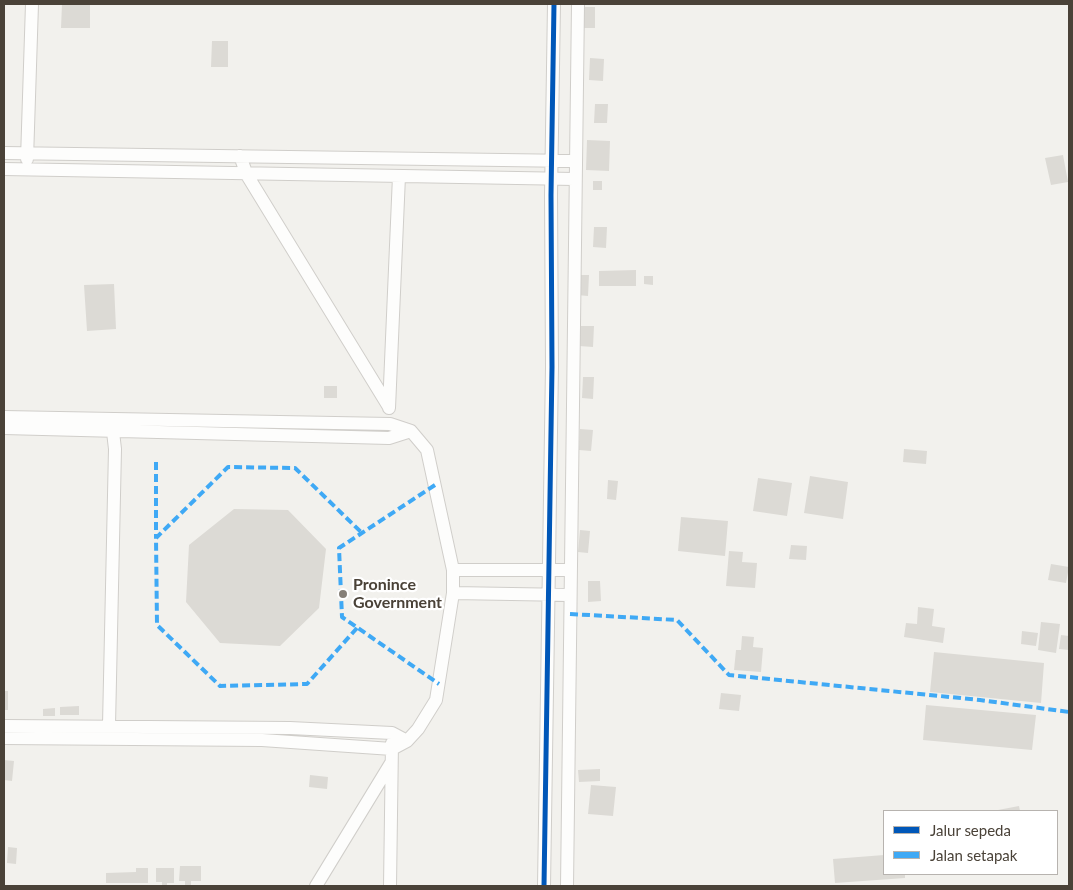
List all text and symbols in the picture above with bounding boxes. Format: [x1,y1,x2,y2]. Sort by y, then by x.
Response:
place label: Pronince Government [353,575,442,613]
marker: Pronince Government [337,588,349,600]
legend [883,810,1058,875]
text: Jalur sepeda [930,821,1011,839]
text: Jalan setapak [930,846,1017,864]

